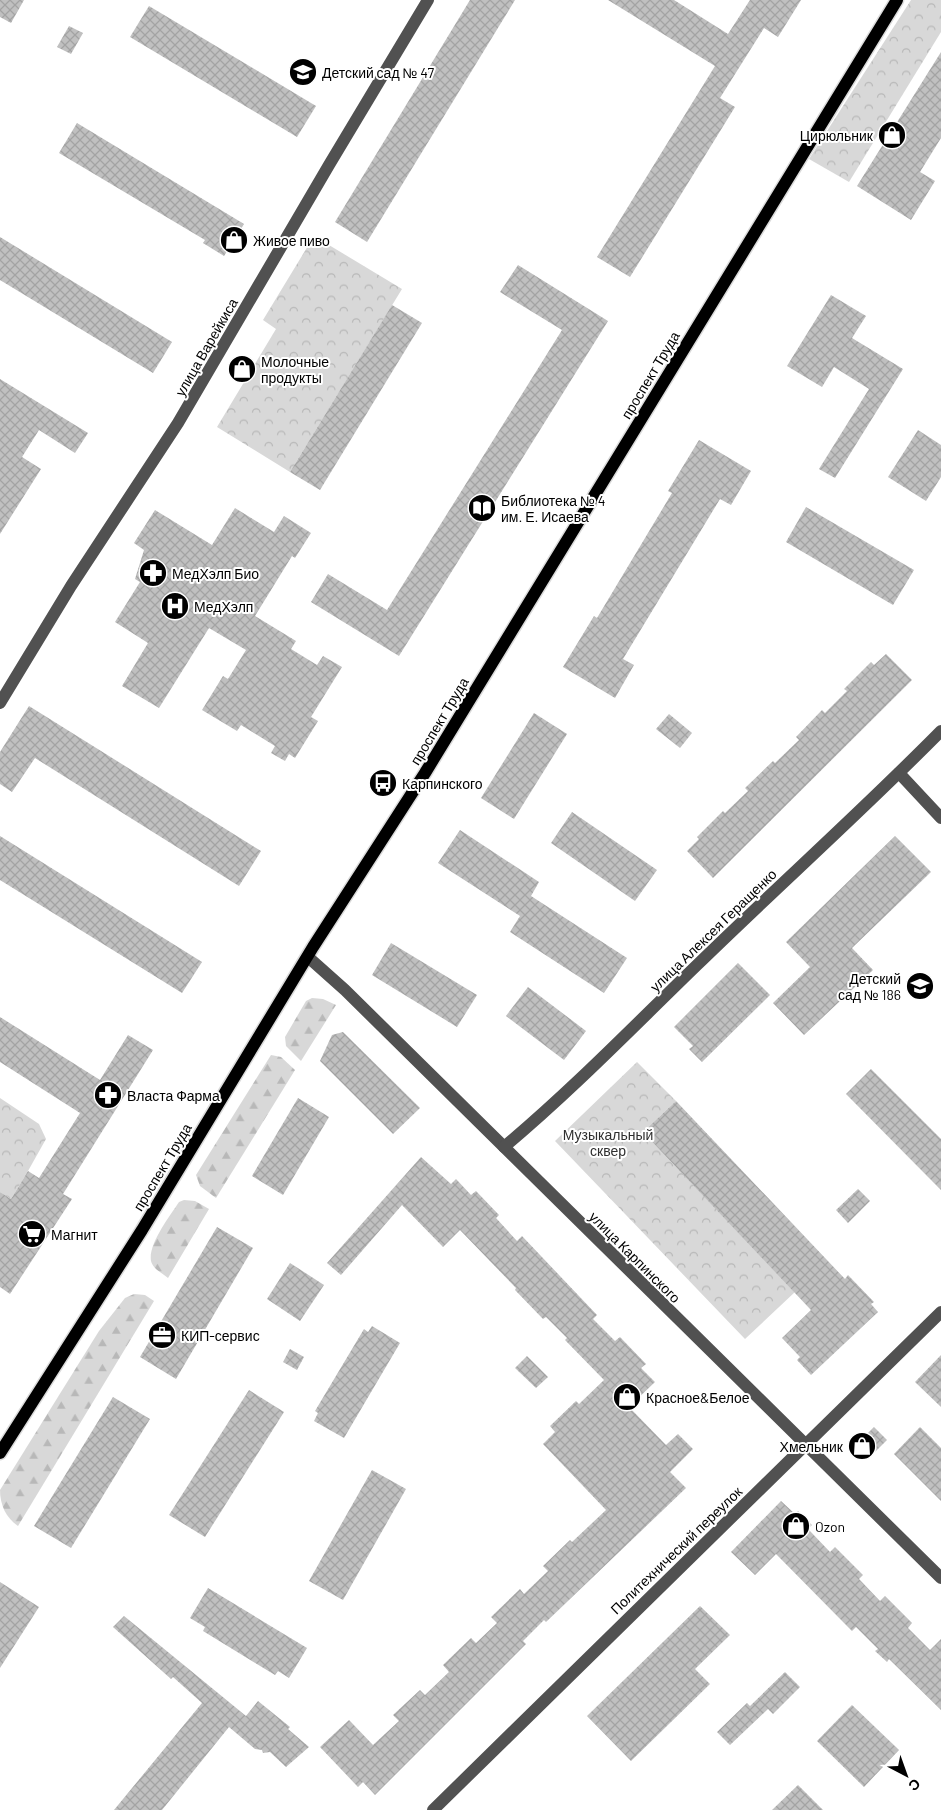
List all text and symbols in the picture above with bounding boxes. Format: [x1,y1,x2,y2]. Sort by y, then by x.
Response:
school or university icon: Детский сад № 47 [288,57,318,87]
place label: Детский сад № 47 [322,64,434,81]
shop icon: Цирюльник [877,120,907,150]
place label: Цирюльник [800,127,874,144]
shop icon: Живое пиво [219,225,249,255]
place label: Живое пиво [253,232,330,249]
street label: улица Варейкиса [171,295,241,399]
street label: проспект Труда [617,328,683,422]
place label: Молочные продукты [261,353,329,386]
shop icon: Молочные продукты [227,354,257,384]
place label: Библиотека № 4 им. Е. Исаева [501,492,605,525]
library icon: Библиотека № 4 им. Е. Исаева [467,493,497,523]
pharmacy icon: МедХэлп Био [138,558,168,588]
place label: МедХэлп Био [172,565,259,582]
hospital icon: МедХэлп [160,591,190,621]
place label: МедХэлп [194,598,253,615]
street label: проспект Труда [406,674,472,768]
bus stop icon: Карпинского [368,768,398,798]
place label: Карпинского [402,775,483,792]
street label: улица Алексея Геращенко [646,865,780,995]
place label: Детский сад № 186 [838,970,901,1003]
school or university icon: Детский сад № 186 [905,971,935,1001]
pharmacy icon: Власта Фарма [93,1080,123,1110]
place label: Власта Фарма [127,1087,220,1104]
street label: проспект Труда [129,1120,195,1214]
park label: Музыкальный сквер [563,1126,653,1159]
street label: улица Карпинского [586,1208,684,1306]
supermarket icon: Магнит [17,1219,47,1249]
place label: Магнит [51,1226,98,1243]
office icon: КИП-сервис [147,1320,177,1350]
place label: КИП-сервис [181,1327,260,1344]
shop icon: Красное&Белое [612,1382,642,1412]
place label: Красное&Белое [646,1389,750,1406]
shop icon: Хмельник [847,1431,877,1461]
place label: Хмельник [780,1438,844,1455]
street label: Политехнический переулок [607,1482,746,1617]
shop icon: Ozon [781,1511,811,1541]
place label: Ozon [815,1518,845,1535]
north arrow [881,1750,931,1800]
text: С [905,1775,924,1795]

